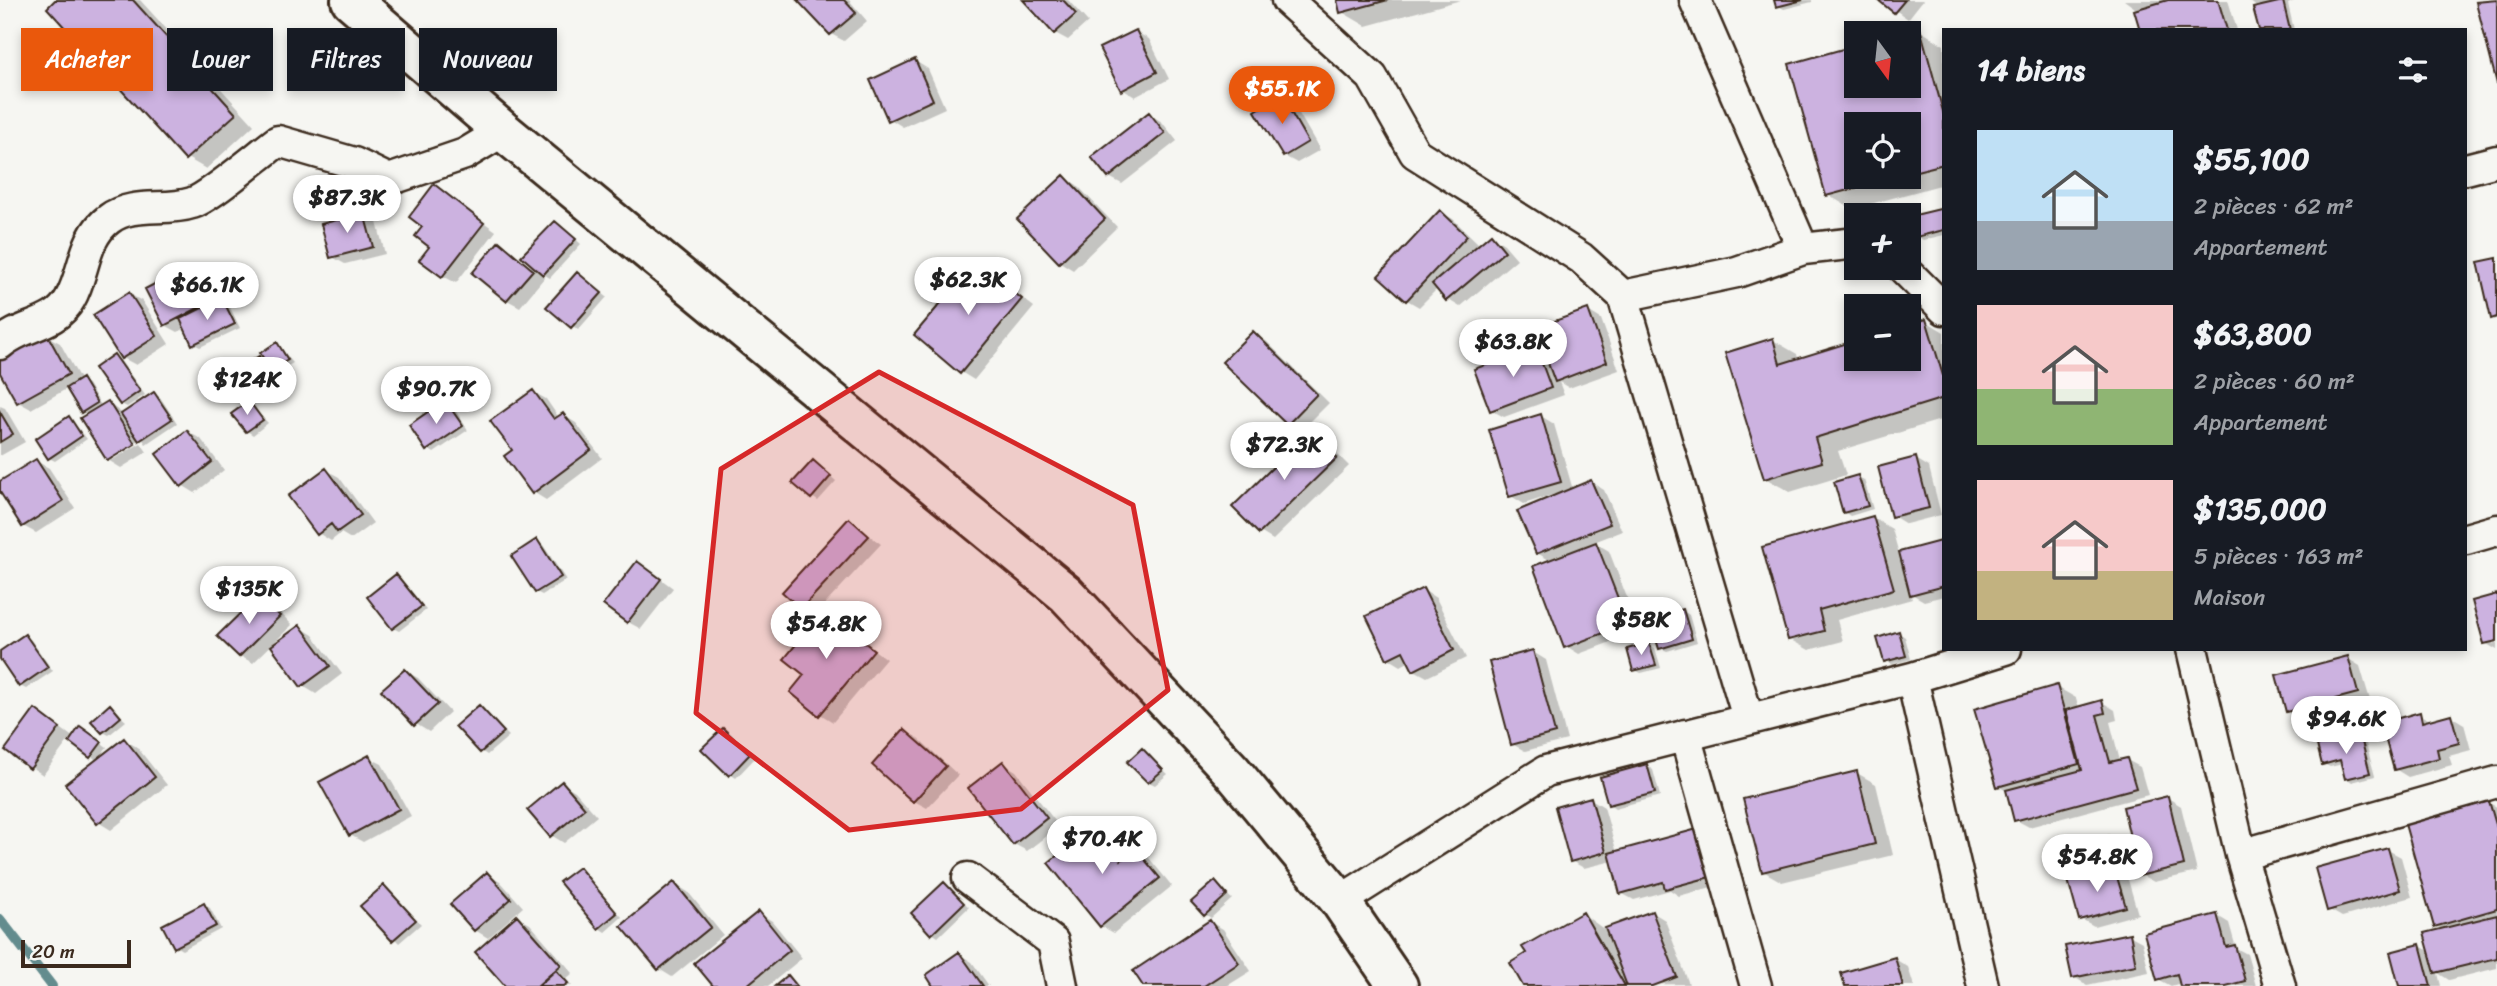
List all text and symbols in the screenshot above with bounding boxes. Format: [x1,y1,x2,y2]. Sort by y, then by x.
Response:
north arrow [1844,21,1922,98]
map controls [1844,21,1921,371]
chip: Acheter [21,28,153,91]
chip: Louer [167,28,273,91]
chip: Filtres [287,28,405,91]
chip: Nouveau [419,28,557,91]
text: 14 biens [1977,43,2085,97]
icon: filters [2394,51,2432,89]
pin: $55.1K [1225,66,1339,126]
text: $55.1K [1245,68,1319,109]
button: locate [1844,112,1921,189]
text: $55,100 [2194,132,2310,186]
icon: home [2033,158,2117,242]
pin: $87.3K [290,176,404,235]
text: $87.3K [309,177,385,218]
text: 2 pièces · 62 m² [2194,186,2353,227]
button: + [1844,203,1921,280]
text: Appartement [2194,227,2328,268]
pin: $62.3K [911,258,1025,317]
text: $62.3K [930,259,1006,300]
pin: $66.1K [150,262,264,322]
text: $66.1K [171,264,243,305]
button: − [1844,294,1921,371]
text: $63,800 [2194,307,2312,361]
pin: $63.8K [1456,320,1570,379]
text: $63.8K [1475,321,1551,362]
icon: home [2033,333,2117,417]
pin: $124K [198,358,296,417]
text: $124K [214,359,280,400]
text: 2 pièces · 60 m² [2194,361,2355,402]
pin: $90.7K [379,366,493,426]
text: $90.7K [397,368,475,409]
text: Appartement [2194,402,2328,443]
pin: $72.3K [1227,422,1341,482]
text: $72.3K [1246,424,1322,465]
text: $135,000 [2194,482,2327,536]
icon: home [2033,508,2117,592]
text: 5 pièces · 163 m² [2194,536,2363,577]
pin: $135K [200,566,298,626]
text: $135K [216,568,282,609]
text: Maison [2194,577,2265,618]
pin: $58K [1600,598,1682,657]
text: $58K [1612,599,1670,640]
pin: $54.8K [769,602,883,661]
text: $54.8K [787,603,865,644]
pin: $94.6K [2289,696,2403,756]
text: $94.6K [2307,698,2385,739]
pin: $70.4K [1045,816,1159,876]
text: $70.4K [1063,818,1141,859]
pin: $54.8K [2040,834,2154,894]
text: $54.8K [2058,836,2136,877]
text: 20 m [32,935,75,968]
scale bar [21,937,131,969]

